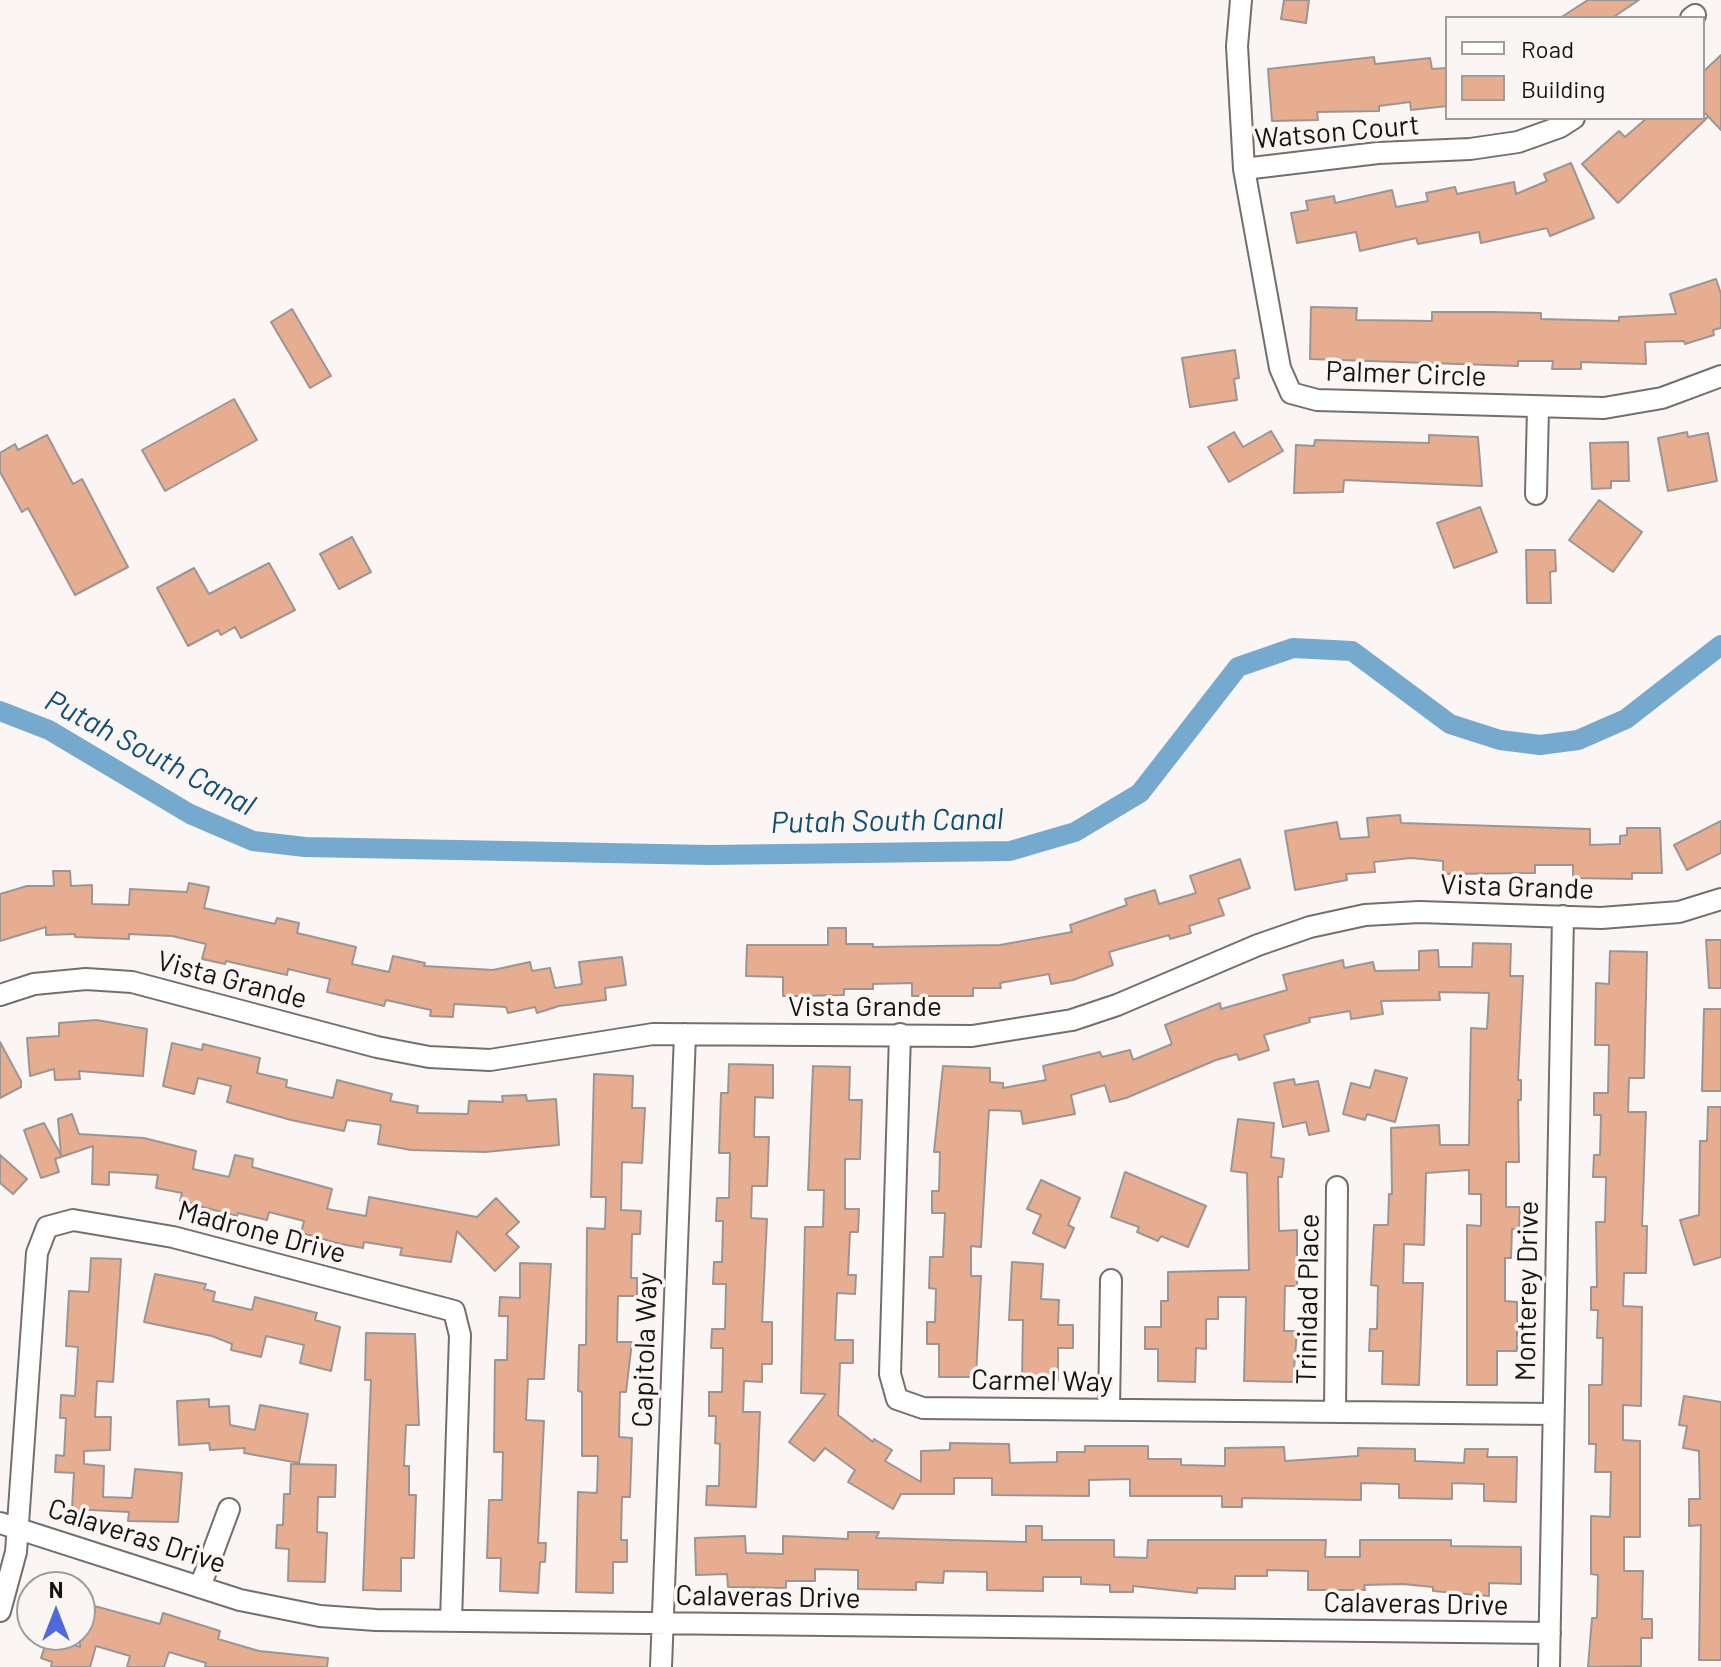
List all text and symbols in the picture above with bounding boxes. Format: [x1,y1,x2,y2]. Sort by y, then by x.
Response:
legend [1445,16,1705,120]
text: Road [1521,34,1574,63]
text: Building [1521,74,1605,103]
street label: Watson Court [1253,108,1421,156]
street label: Palmer Circle [1325,354,1487,394]
water label: Putah South Canal [39,682,261,824]
water label: Putah South Canal [770,801,1004,841]
street label: Vista Grande [1440,868,1594,906]
street label: Vista Grande [153,944,311,1016]
street label: Vista Grande [788,990,942,1024]
street label: Madrone Drive [174,1193,350,1271]
street label: Monterey Drive [1509,1200,1545,1382]
street label: Trinidad Place [1290,1213,1326,1385]
street label: Capitola Way [625,1272,665,1428]
street label: Carmel Way [971,1363,1113,1399]
street label: Calaveras Drive [44,1491,230,1581]
north arrow [16,1571,96,1651]
text: N [49,1576,63,1602]
street label: Calaveras Drive [675,1579,861,1615]
street label: Calaveras Drive [1323,1586,1509,1622]

